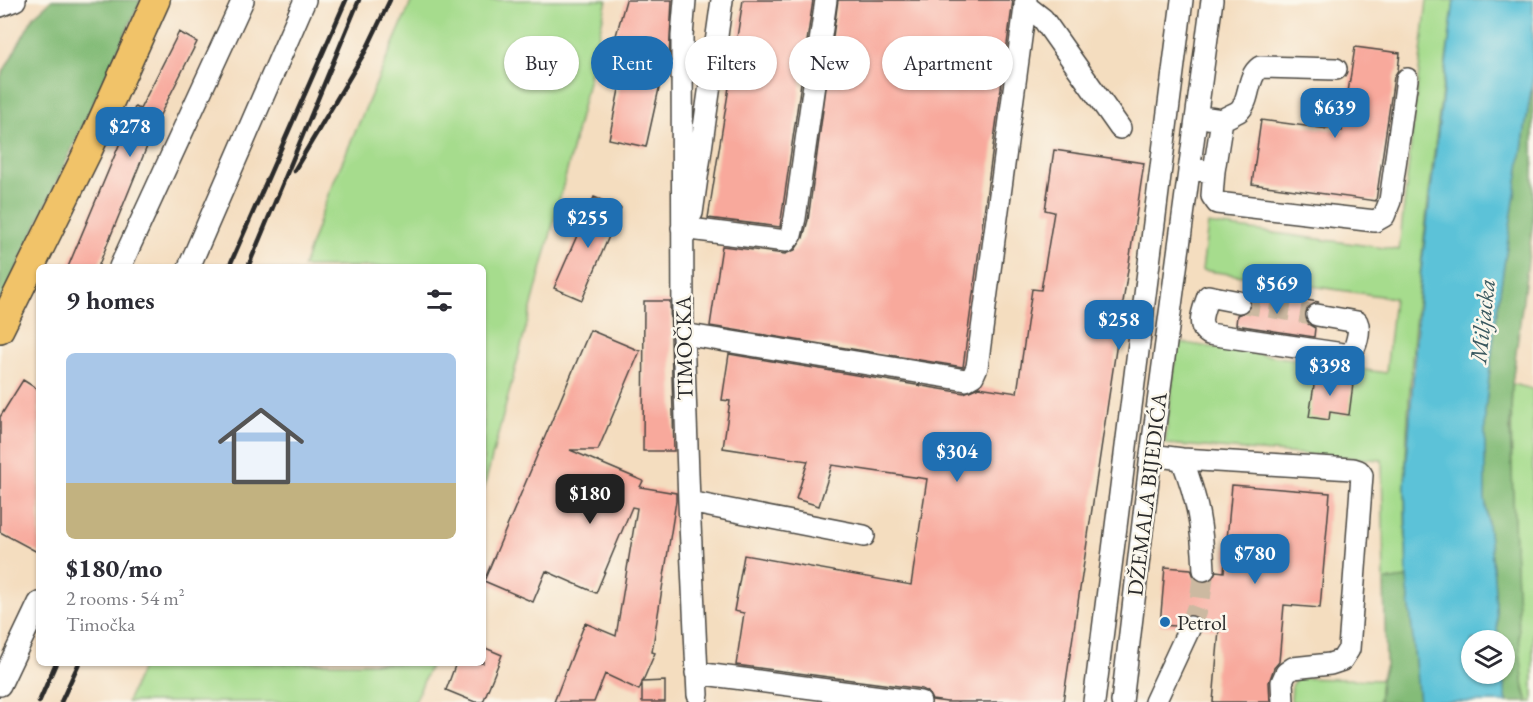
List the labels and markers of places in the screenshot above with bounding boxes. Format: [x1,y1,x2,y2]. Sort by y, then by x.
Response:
pin: $639 [1299,88,1371,139]
pin: $278 [94,107,166,158]
pin: $255 [552,198,624,249]
pin: $569 [1241,264,1313,315]
pin: $258 [1083,300,1155,351]
pin: $398 [1294,346,1366,397]
pin: $304 [921,432,993,483]
pin: $180 [554,474,626,525]
pin: $780 [1219,534,1291,585]
place label: Petrol [1177,608,1227,637]
marker: Petrol [1158,615,1172,629]

